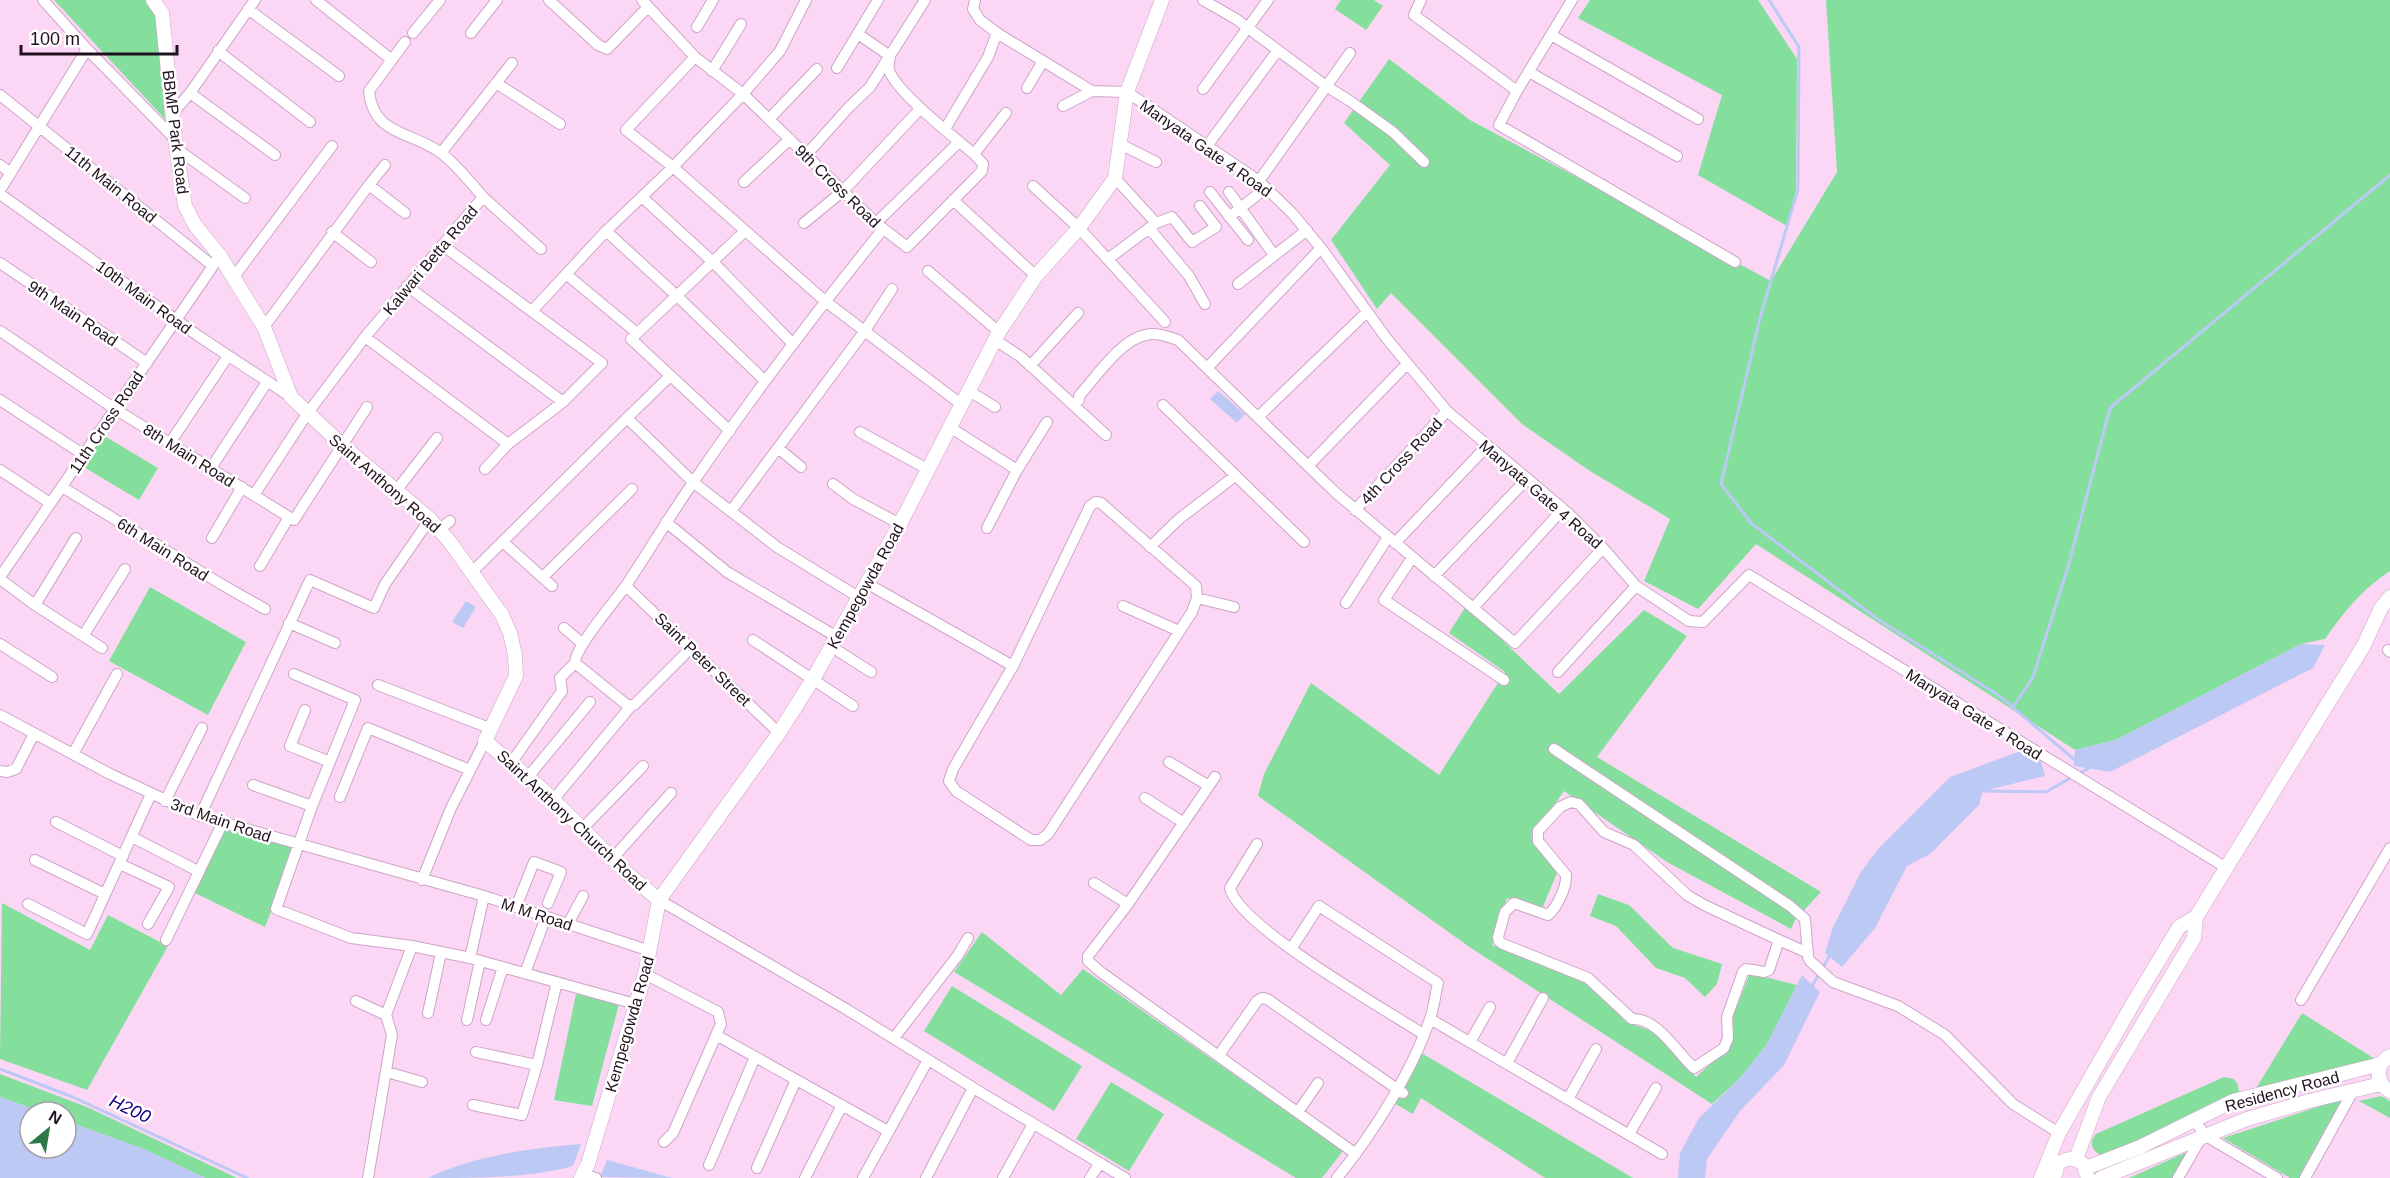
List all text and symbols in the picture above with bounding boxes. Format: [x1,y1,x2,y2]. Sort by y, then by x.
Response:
scale bar [21,18,177,56]
text: 100 m [30,29,80,49]
street label: BBMP Park Road [159,69,192,195]
street label: Manyata Gate 4 Road [1137,97,1275,200]
street label: 9th Cross Road [792,142,884,231]
street label: 11th Main Road [62,143,159,226]
street label: Kalwari Betta Road [380,202,481,318]
street label: 10th Main Road [93,257,194,337]
street label: 9th Main Road [25,277,121,350]
street label: 11th Cross Road [66,368,147,476]
street label: 4th Cross Road [1357,415,1445,508]
street label: 8th Main Road [140,421,237,490]
street label: Saint Anthony Road [326,431,444,536]
street label: Manyata Gate 4 Road [1476,437,1605,552]
street label: 6th Main Road [114,515,211,584]
street label: Kempegowda Road [824,521,907,652]
street label: Saint Peter Street [651,609,754,710]
street label: Manyata Gate 4 Road [1903,666,2045,763]
street label: Saint Anthony Church Road [494,747,650,894]
street label: 3rd Main Road [168,795,273,846]
street label: M M Road [499,895,575,934]
street label: Kempegowda Road [602,954,657,1094]
street label: Residency Road [2223,1068,2341,1115]
water label: H200 [106,1091,154,1127]
north arrow [18,1100,78,1160]
text: N [46,1107,65,1128]

